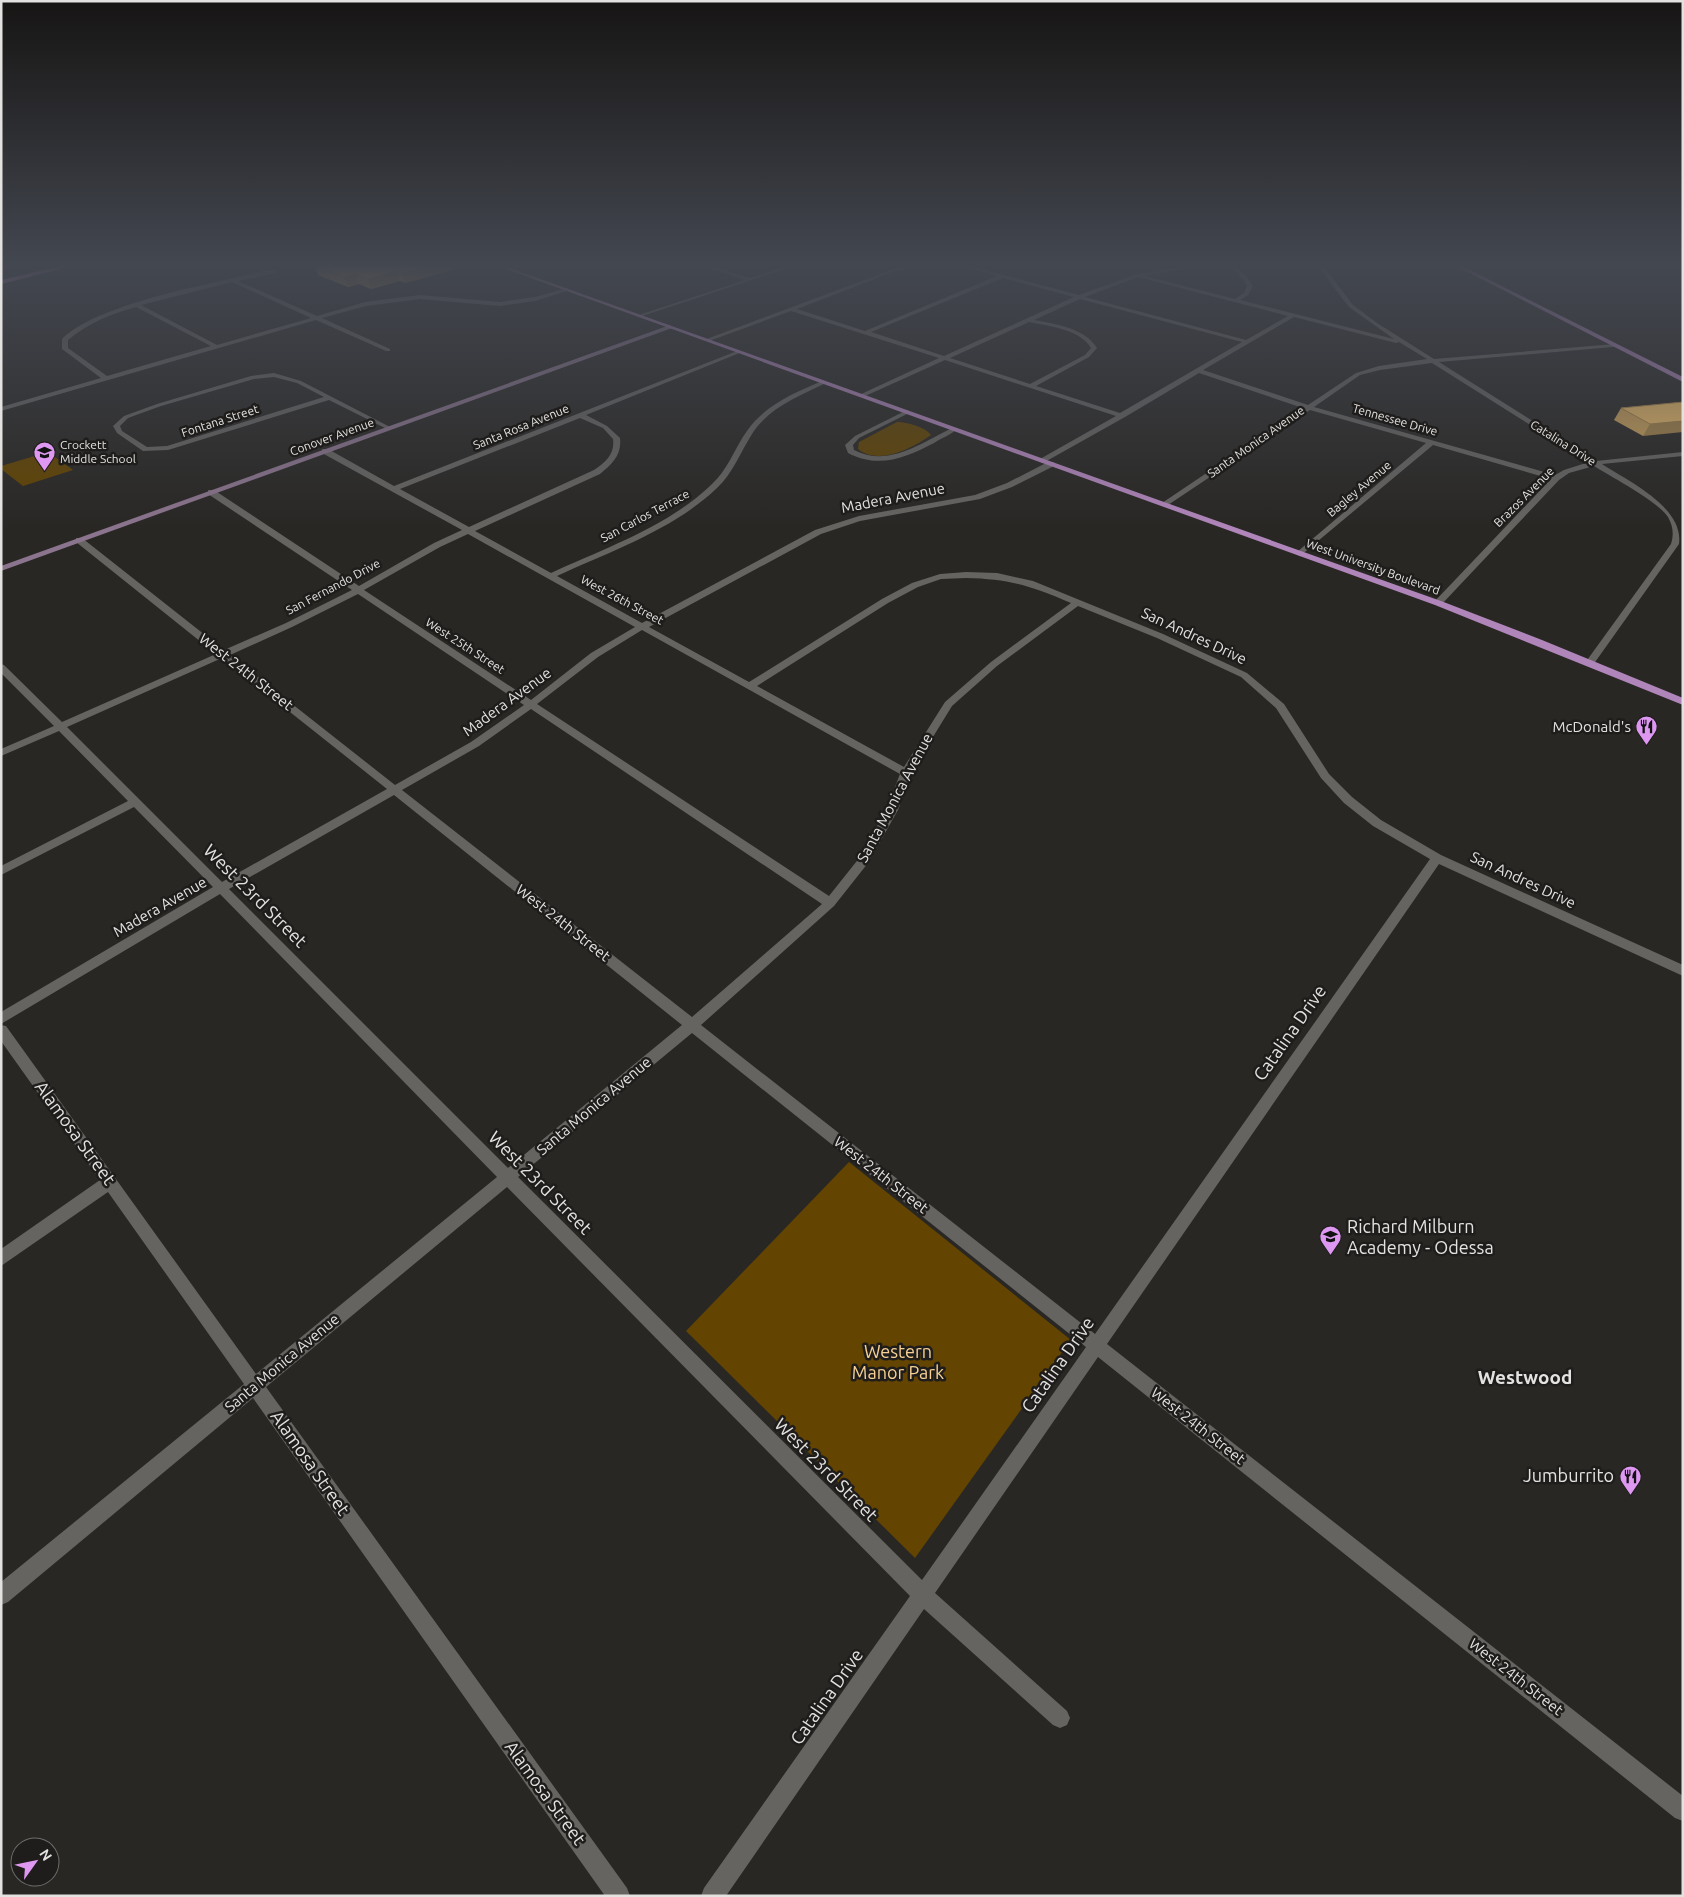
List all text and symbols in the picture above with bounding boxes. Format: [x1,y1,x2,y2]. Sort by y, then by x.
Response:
street label: Santa Rosa Avenue [471,401,571,452]
street label: Tennessee Drive [1351,401,1439,438]
street label: Fontana Street [180,402,260,439]
street label: Santa Monica Avenue [1205,403,1307,480]
street label: Conover Avenue [288,415,376,458]
street label: Catalina Drive [1528,417,1598,468]
place label: Crockett Middle School [60,438,136,465]
school or university icon: Crockett Middle School [32,440,56,471]
street label: Bagley Avenue [1324,458,1393,519]
street label: Brazos Avenue [1491,464,1556,529]
street label: Madera Avenue [840,479,946,516]
street label: San Carlos Terrace [598,487,691,544]
street label: West University Boulevard [1305,536,1442,597]
street label: San Fernando Drive [284,556,382,617]
street label: West 26th Street [579,572,666,627]
street label: San Andres Drive [1139,604,1249,667]
street label: West 25th Street [423,615,507,676]
street label: West 24th Street [196,630,297,714]
street label: Madera Avenue [459,664,554,739]
restaurant icon: McDonald's [1635,715,1659,746]
place label: McDonald's [1553,718,1631,735]
street label: Santa Monica Avenue [853,730,936,865]
street label: West 23rd Street [200,840,311,951]
street label: San Andres Drive [1468,848,1578,911]
street label: Madera Avenue [110,873,210,940]
street label: West 24th Street [513,881,614,965]
street label: Catalina Drive [1249,981,1329,1084]
street label: Santa Monica Avenue [533,1053,654,1158]
street label: Alamosa Street [32,1077,120,1188]
street label: West 23rd Street [485,1127,596,1238]
street label: West 24th Street [831,1133,932,1217]
place label: Richard Milburn Academy - Odessa [1347,1216,1494,1257]
school or university icon: Richard Milburn Academy - Odessa [1319,1225,1343,1256]
street label: Santa Monica Avenue [221,1310,342,1415]
street label: Catalina Drive [1017,1313,1097,1416]
park label: Western Manor Park [852,1341,944,1382]
district label: Westwood [1478,1366,1572,1388]
street label: West 24th Street [1148,1384,1249,1468]
street label: Alamosa Street [267,1406,354,1519]
street label: West 23rd Street [771,1414,882,1525]
restaurant icon: Jumburrito [1618,1464,1642,1495]
place label: Jumburrito [1523,1465,1614,1485]
street label: West 24th Street [1466,1635,1567,1719]
street label: Catalina Drive [786,1645,866,1748]
street label: Alamosa Street [502,1737,590,1848]
north arrow [10,1837,60,1887]
text: N [36,1846,55,1864]

